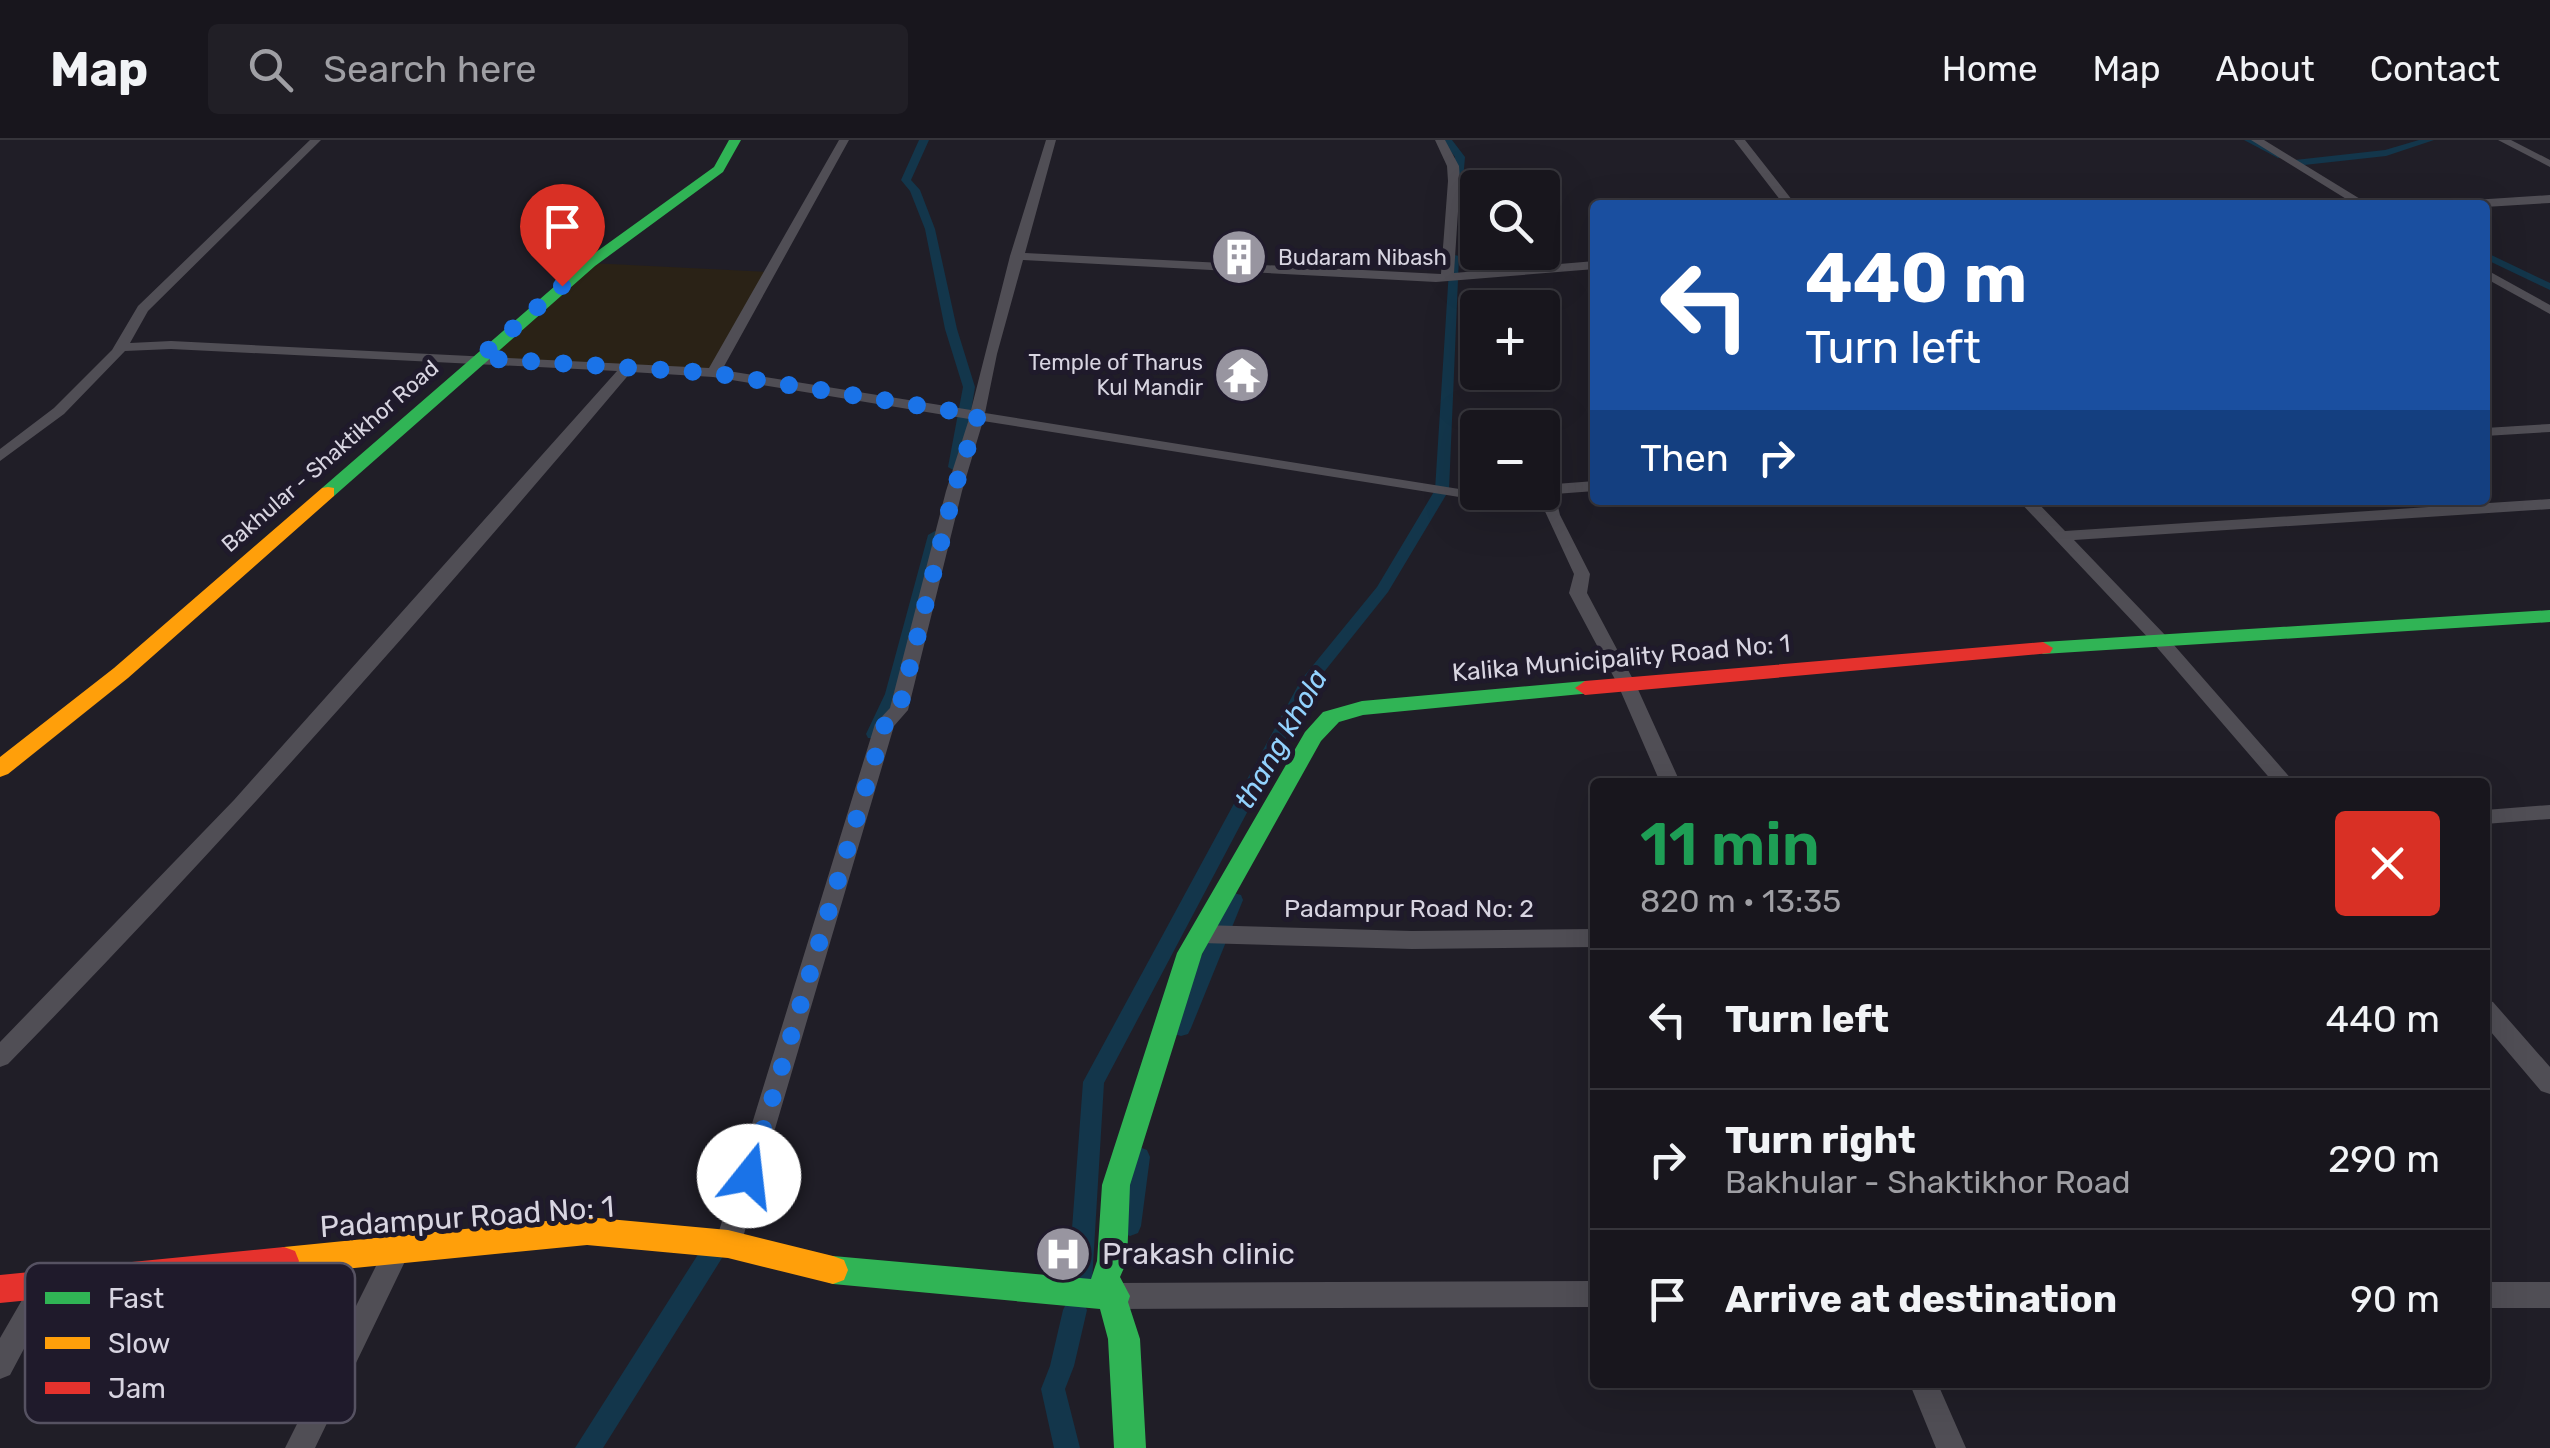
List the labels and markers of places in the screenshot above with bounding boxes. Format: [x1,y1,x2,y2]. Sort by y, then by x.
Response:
pin [520,184,605,287]
building icon: Budaram Nibash [1209,227,1269,287]
place label: Budaram Nibash [1278,244,1447,271]
temple icon: Temple of Tharus Kul Mandir [1212,345,1272,405]
place label: Temple of Tharus Kul Mandir [1028,349,1204,401]
hospital icon: Prakash clinic [1033,1224,1093,1284]
place label: Prakash clinic [1102,1236,1295,1272]

